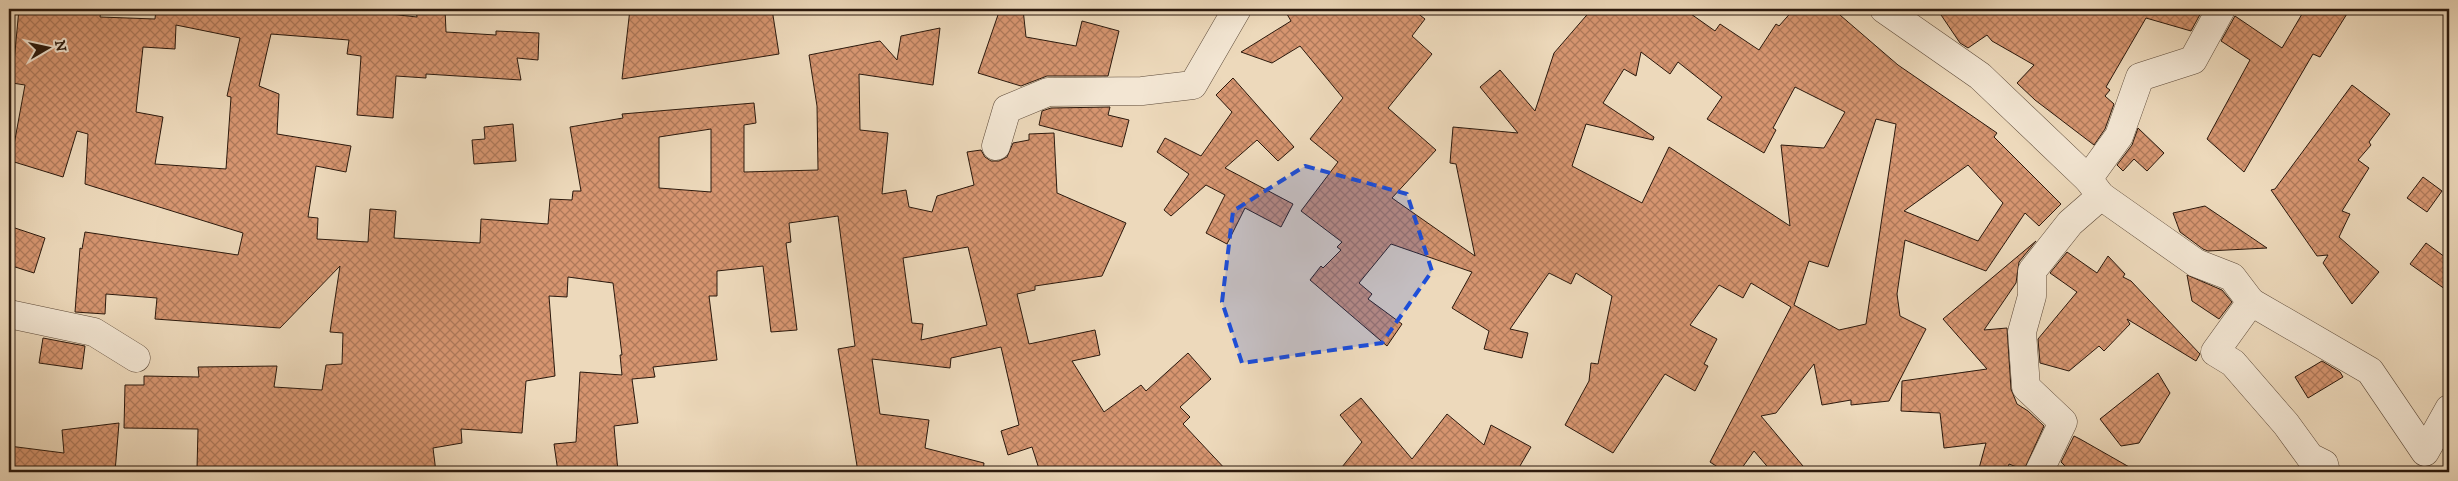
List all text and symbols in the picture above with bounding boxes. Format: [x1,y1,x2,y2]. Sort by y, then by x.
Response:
north arrow [22,22,72,72]
text: N [50,39,70,54]

